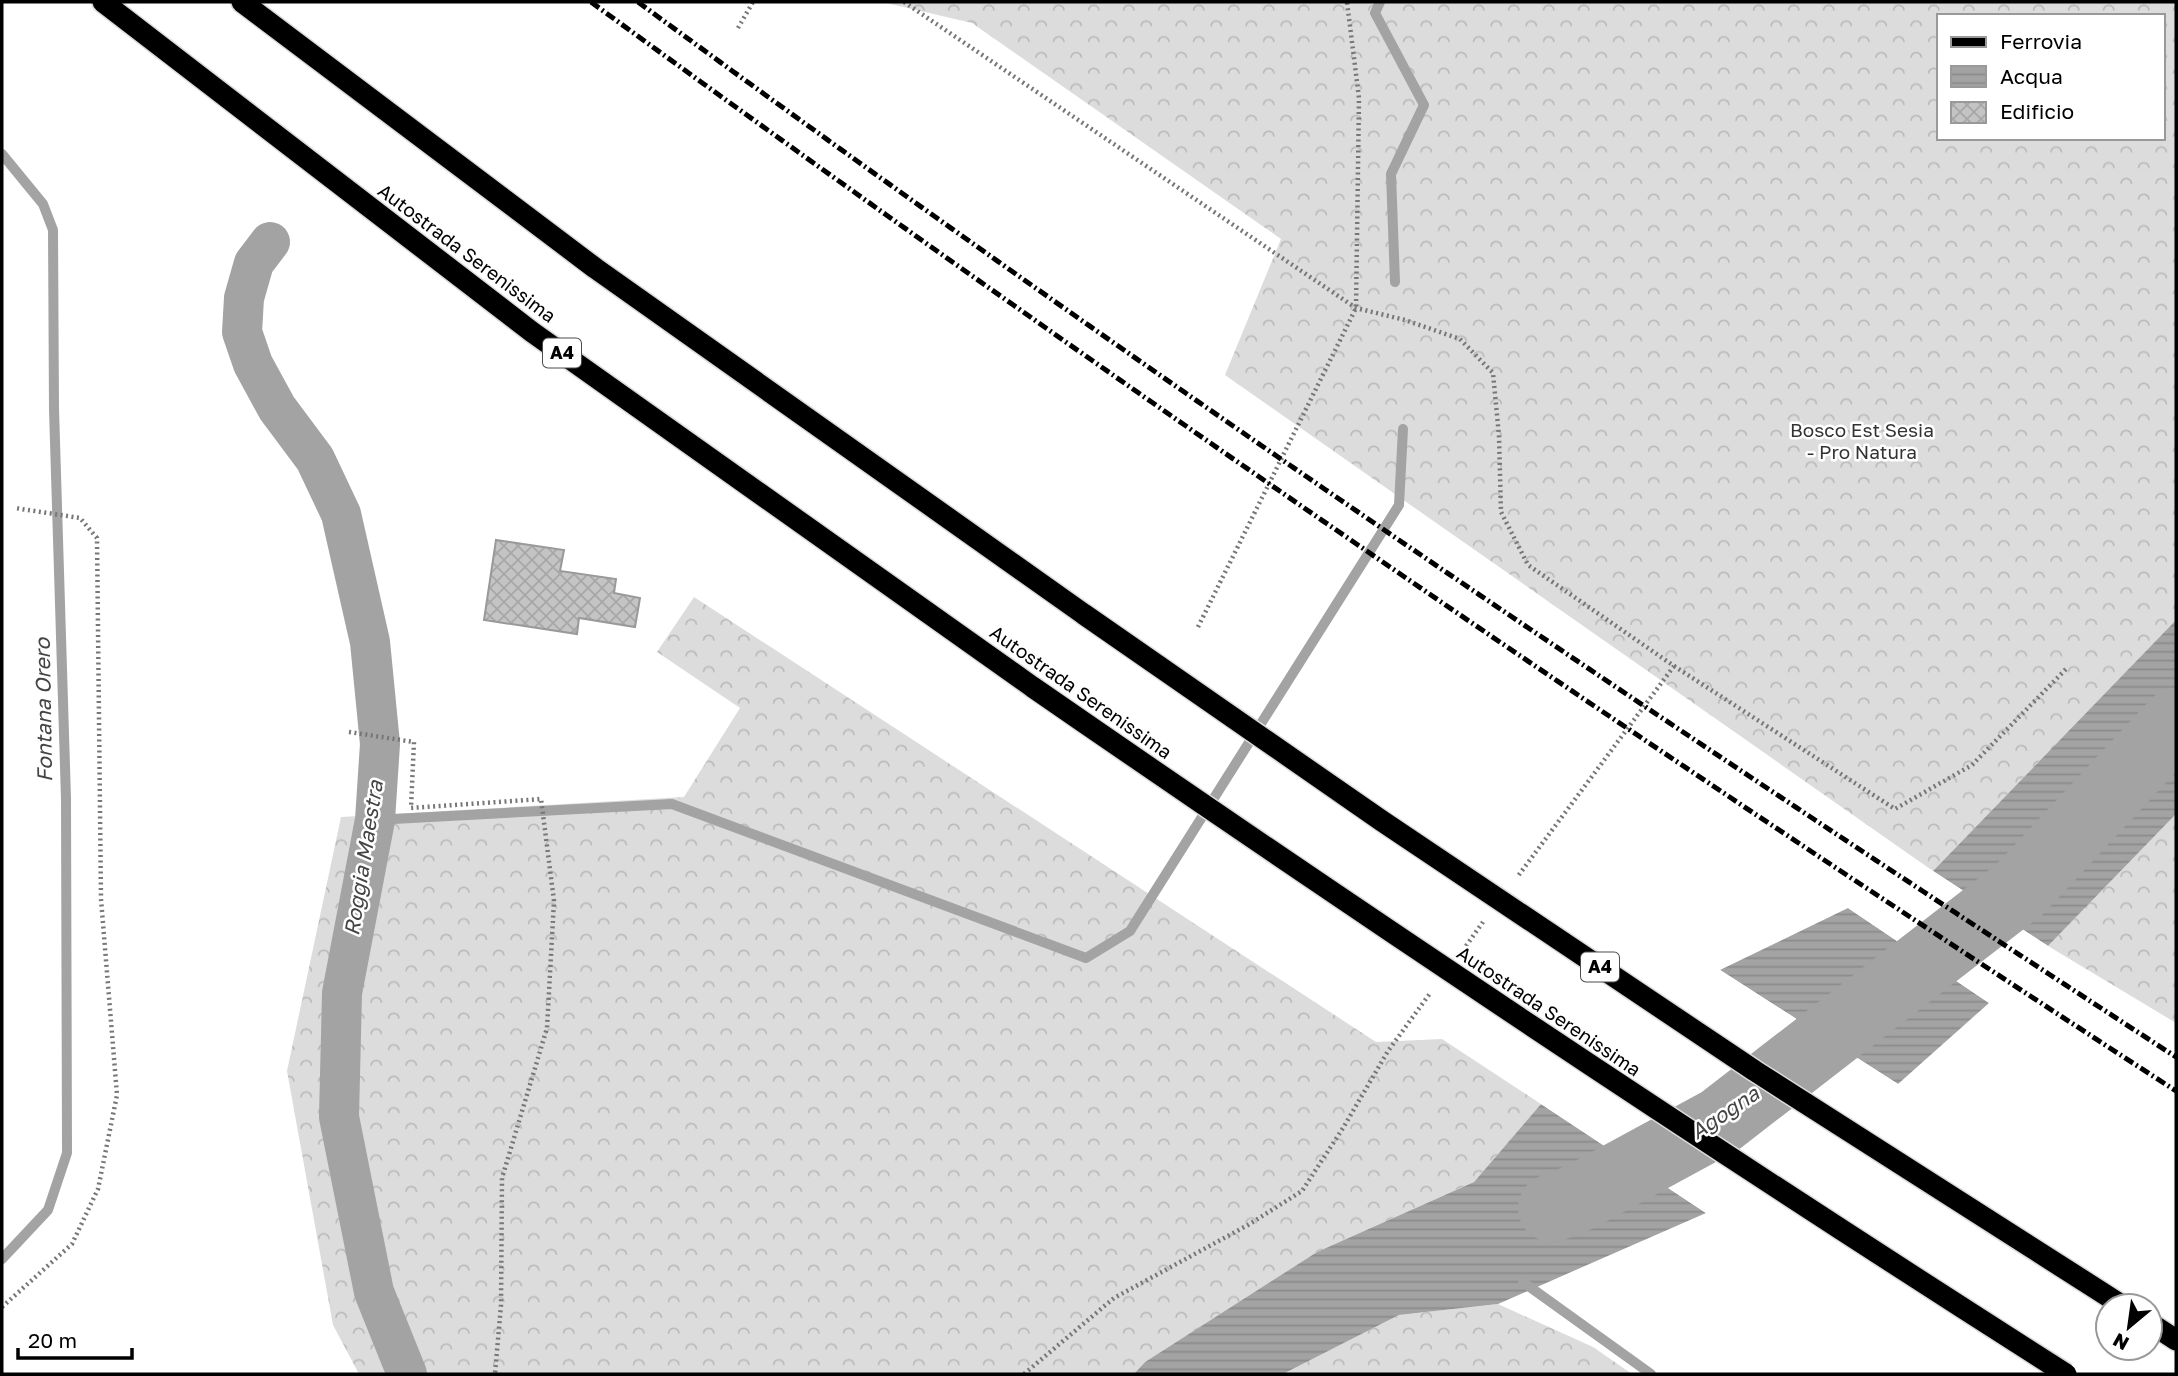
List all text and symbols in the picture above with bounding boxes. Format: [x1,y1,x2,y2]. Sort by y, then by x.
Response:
legend [1937,14,2164,140]
text: Ferrovia [2000,28,2082,54]
text: Acqua [2000,63,2063,89]
text: Edificio [2000,98,2074,124]
street label: Autostrada Serenissima [374,178,561,327]
road number: A4 [543,338,581,368]
park label: Bosco Est Sesia - Pro Natura [1790,418,1934,463]
street label: Autostrada Serenissima [986,620,1177,763]
water label: Fontana Orero [29,636,57,782]
water label: Roggia Maestra [338,777,388,937]
street label: Autostrada Serenissima [1453,940,1646,1081]
road number: A4 [1581,952,1619,982]
water label: Agogna [1685,1079,1765,1144]
north arrow [2094,1292,2164,1362]
scale bar [18,1316,131,1360]
text: 20 m [28,1327,77,1353]
text: N [2109,1329,2132,1356]

